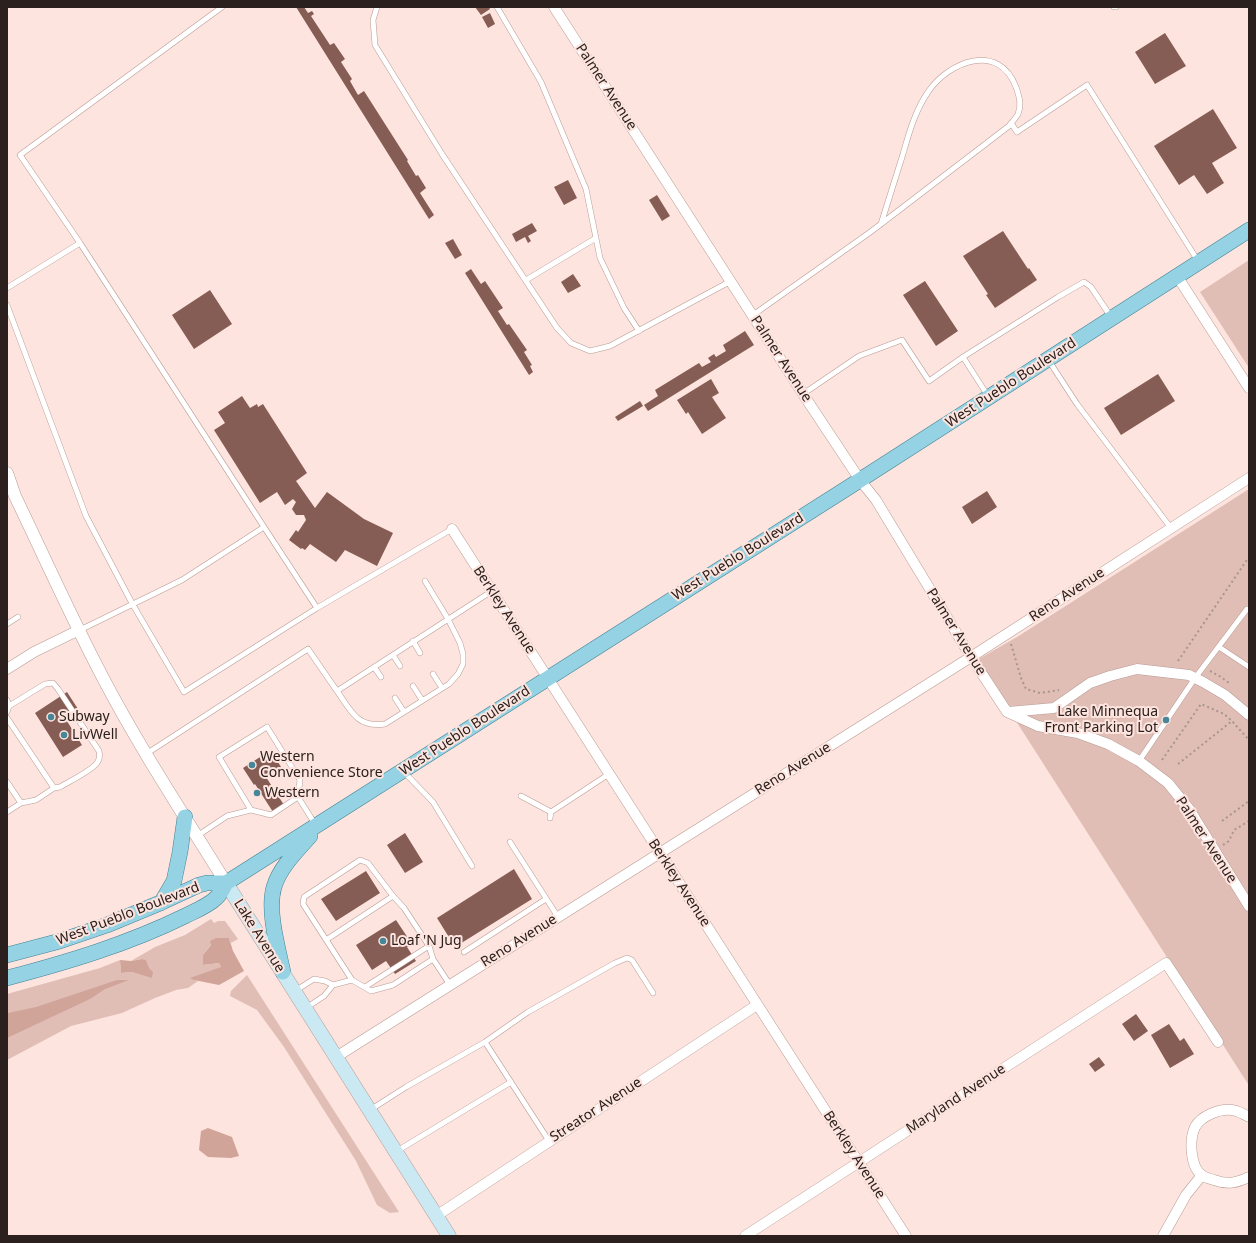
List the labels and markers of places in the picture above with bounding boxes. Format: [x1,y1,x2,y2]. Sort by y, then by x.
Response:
place label: Lake Minnequa Front Parking Lot [1044,704,1158,736]
place label: Subway [59,709,110,725]
marker: Subway [46,712,56,722]
marker: Lake Minnequa Front Parking Lot [1161,715,1171,725]
place label: LivWell [72,727,118,743]
marker: LivWell [59,730,69,740]
place label: Western Convenience Store [260,749,383,782]
marker: Western Convenience Store [247,760,257,770]
place label: Western [265,785,320,801]
marker: Western [252,788,262,798]
place label: Loaf 'N Jug [391,933,462,949]
marker: Loaf 'N Jug [378,936,388,946]

